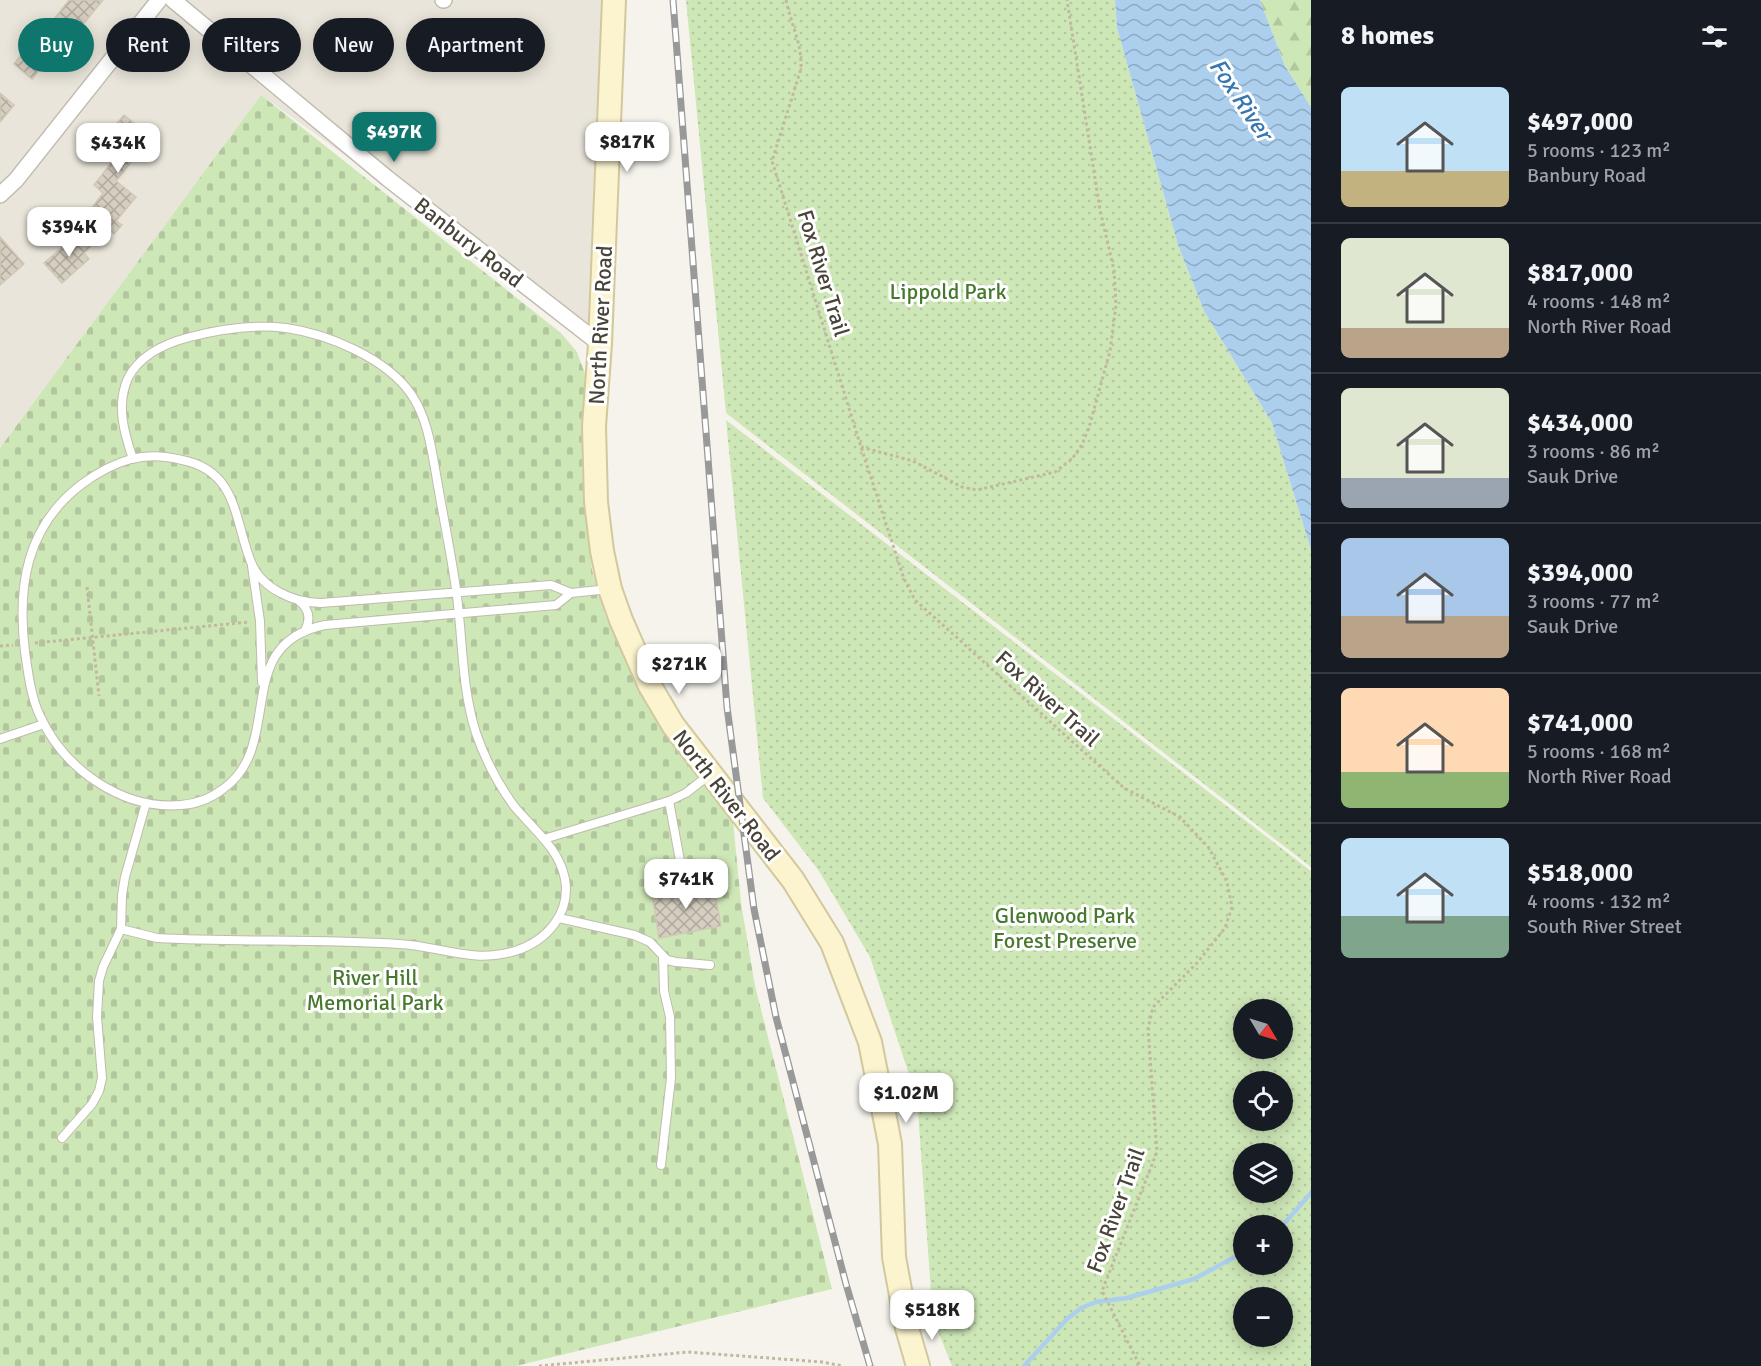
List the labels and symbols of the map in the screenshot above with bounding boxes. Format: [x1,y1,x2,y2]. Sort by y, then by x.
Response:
water label: Fox River [1203,52,1281,148]
pin: $497K [352,112,436,163]
pin: $817K [585,122,669,173]
pin: $434K [76,123,160,174]
street label: Banbury Road [409,191,529,293]
pin: $394K [27,207,111,258]
street label: Fox River Trail [791,207,856,340]
street label: North River Road [583,245,618,405]
park label: Lippold Park [890,278,1006,305]
pin: $271K [637,644,721,695]
street label: Fox River Trail [990,645,1105,752]
street label: North River Road [667,724,786,866]
pin: $741K [644,859,728,910]
park label: Glenwood Park Forest Preserve [993,902,1137,954]
park label: River Hill Memorial Park [307,964,443,1016]
north arrow [1233,999,1293,1059]
pin: $1.02M [857,1073,955,1124]
street label: Fox River Trail [1080,1144,1151,1276]
pin: $518K [890,1290,974,1341]

